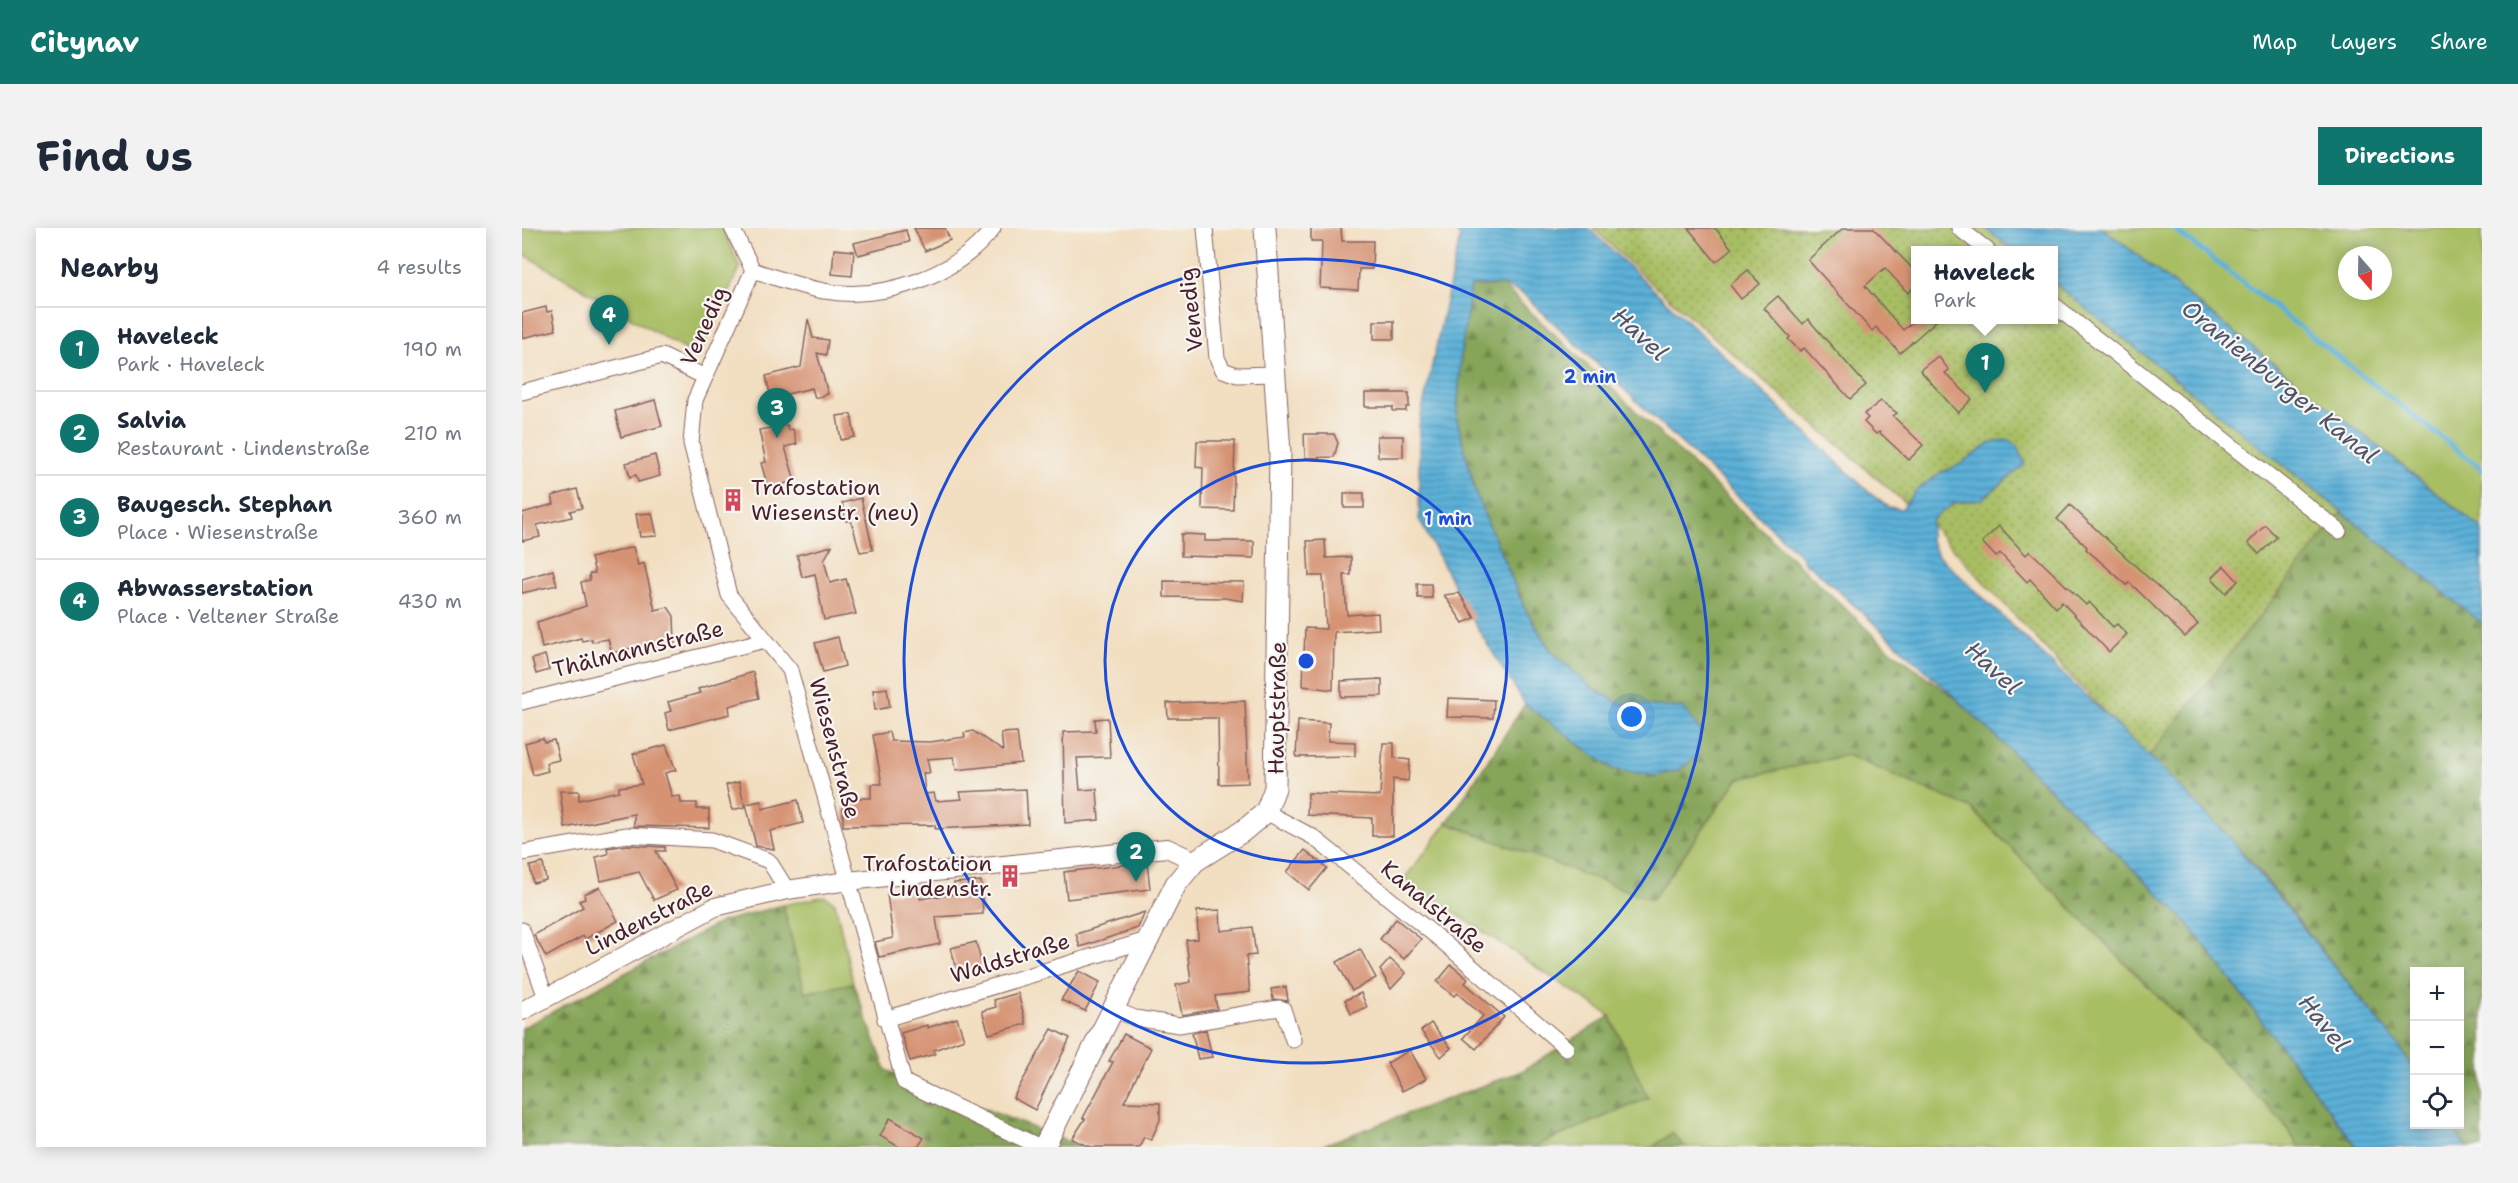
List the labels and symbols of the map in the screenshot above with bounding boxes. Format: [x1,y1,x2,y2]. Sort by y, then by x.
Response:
north arrow [2338,246,2392,300]
street label: Venedig [1172,267,1210,353]
street label: Venedig [674,282,734,370]
water label: Oranienburger Kanal [2175,293,2385,471]
pin: 4 [590,296,628,345]
water label: Havel [1605,300,1675,368]
pin: 1 [1966,344,2004,393]
text: 2 min [1564,365,1616,389]
pin: 3 [758,388,796,438]
place label: Trafostation Wiesenstr. (neu) [751,473,919,527]
building icon: Trafostation Wiesenstr. (neu) [720,487,746,513]
text: 1 min [1424,507,1472,531]
street label: Thälmannstraße [550,614,726,684]
water label: Havel [1958,634,2028,702]
street label: Hauptstraße [1261,641,1293,775]
centre of rings [1296,651,1316,671]
street label: Wiesenstraße [802,674,868,822]
your location [1617,702,1646,731]
pin: 2 [1116,832,1156,882]
place label: Trafostation Lindenstr. [863,849,992,903]
street label: Kanalstraße [1375,854,1493,960]
building icon: Trafostation Lindenstr. [997,863,1023,889]
street label: Lindenstraße [580,873,718,963]
street label: Waldstraße [947,926,1073,990]
water label: Havel [2291,987,2357,1059]

